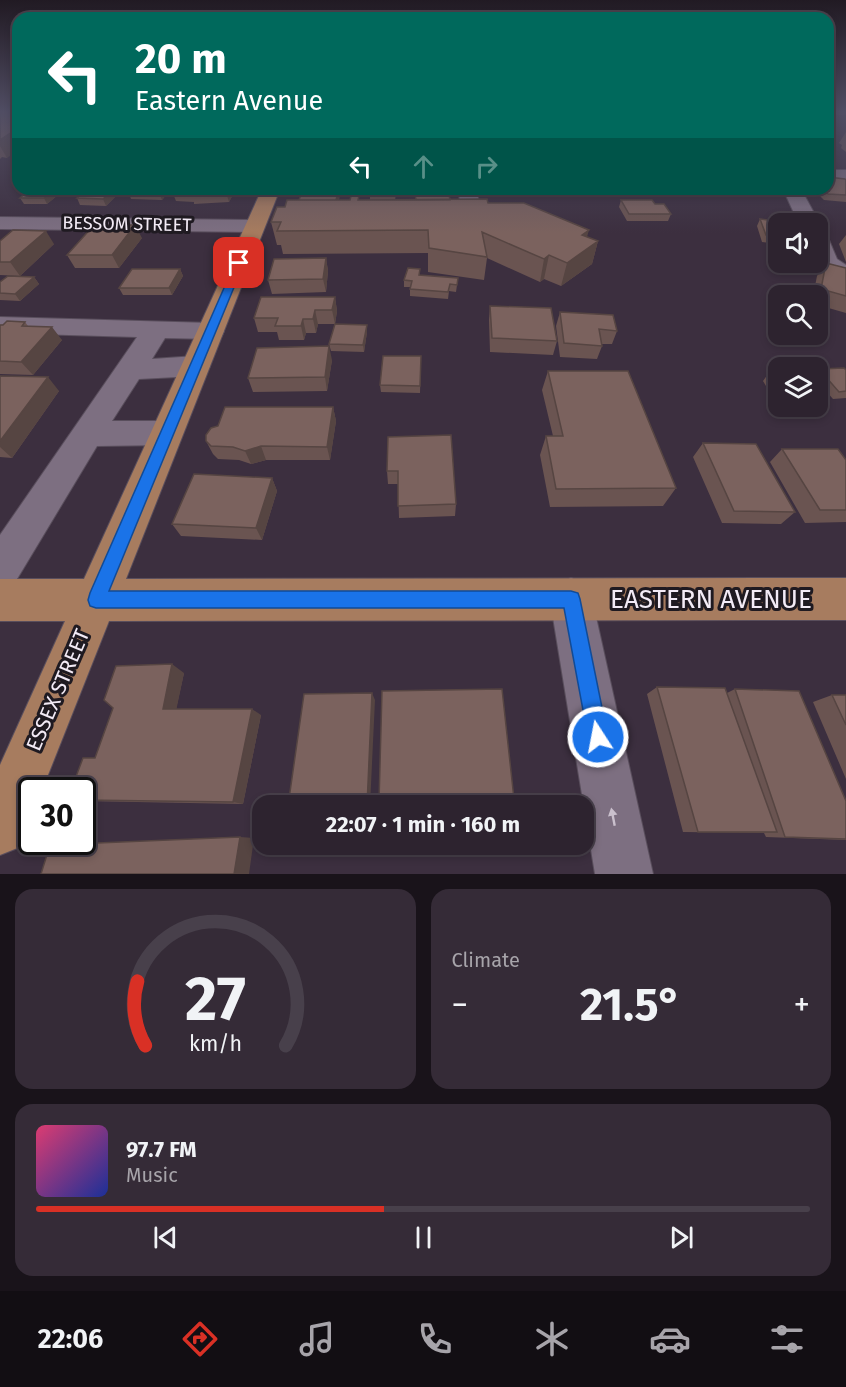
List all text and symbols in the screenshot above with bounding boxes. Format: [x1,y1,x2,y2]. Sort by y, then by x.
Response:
text: 20 m [135,34,227,84]
icon: left [36,36,114,114]
text: Eastern Avenue [135,85,323,117]
icon: left [344,150,377,183]
icon: ahead [407,150,440,183]
icon: right [470,150,503,183]
street label: BESSOM STREET [62,212,192,236]
map controls [768,213,828,417]
button: sound [768,213,828,273]
pin [213,237,264,288]
icon: arrive [222,246,255,279]
button: search [768,285,828,345]
button: layers [768,357,828,417]
street label: EASTERN AVENUE [610,584,812,615]
street label: ESSEX STREET [21,625,95,755]
position arrow [566,705,630,769]
speed limit sign: 30 [18,777,96,855]
one-way arrow [608,807,617,826]
text: 22:07 · 1 min · 160 m [326,811,520,838]
text: Climate [452,948,520,972]
text: 27 [185,962,246,1037]
text: 21.5° [580,978,682,1032]
text: − [452,985,468,1025]
text: + [794,985,810,1025]
text: km/h [189,1031,242,1057]
text: 97.7 FM [126,1136,197,1163]
text: Music [126,1163,178,1187]
icon: previous [149,1221,182,1254]
icon: pause [407,1221,440,1254]
icon: next [665,1221,698,1254]
icon: directions [179,1318,221,1360]
icon: music [296,1318,338,1360]
icon: phone [414,1318,456,1360]
icon: climate [531,1318,573,1360]
icon: car [649,1318,691,1360]
icon: filters [766,1318,808,1360]
text: 22:06 [38,1323,103,1355]

